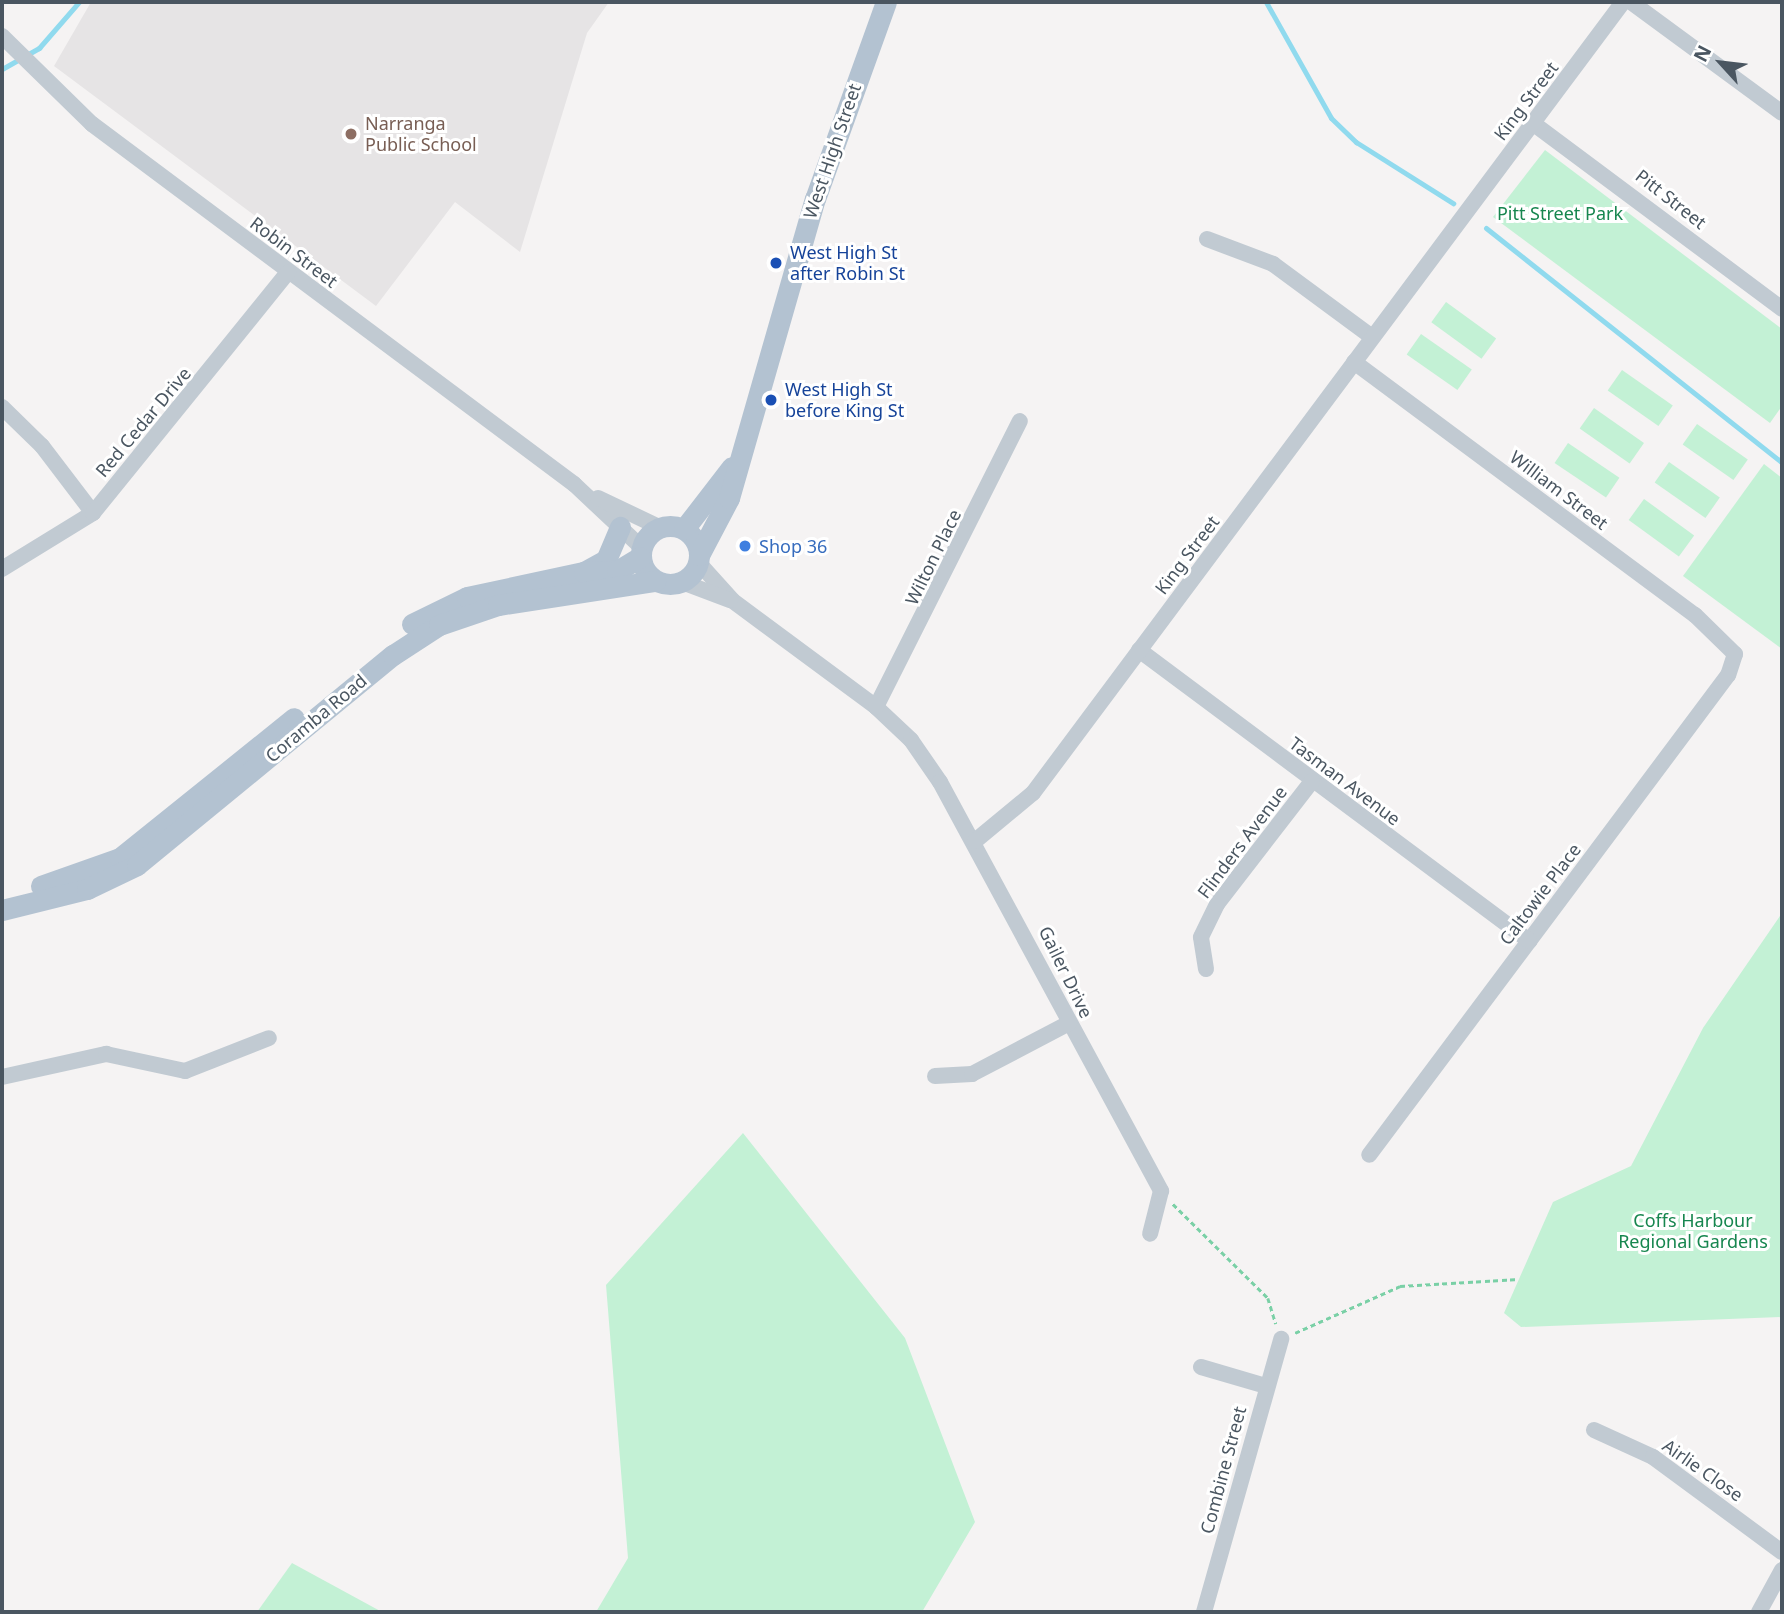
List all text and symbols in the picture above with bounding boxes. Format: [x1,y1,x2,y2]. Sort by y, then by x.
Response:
north arrow [1686,28,1756,98]
text: N [1687,41,1717,66]
street label: King Street [1489,57,1563,145]
street label: West High Street [799,81,865,221]
place label: Narranga Public School [365,113,477,156]
marker: Narranga Public School [343,126,359,142]
street label: Pitt Street [1631,165,1711,233]
park label: Pitt Street Park [1497,202,1623,224]
street label: Robin Street [246,212,342,292]
place label: West High St after Robin St [790,242,905,284]
marker: West High St after Robin St [768,255,784,271]
street label: Red Cedar Drive [91,363,195,481]
place label: West High St before King St [785,379,904,422]
marker: West High St before King St [763,392,779,408]
street label: William Street [1506,446,1612,534]
street label: Wilton Place [901,506,965,608]
street label: King Street [1150,511,1224,599]
place label: Shop 36 [759,535,827,557]
marker: Shop 36 [737,538,753,554]
street label: Coramba Road [261,669,371,767]
street label: Tasman Avenue [1285,732,1405,830]
street label: Flinders Avenue [1193,782,1291,902]
street label: Caltowie Place [1495,839,1585,949]
street label: Gailer Drive [1035,923,1097,1021]
park label: Coffs Harbour Regional Gardens [1618,1210,1768,1252]
street label: Combine Street [1196,1404,1250,1536]
street label: Airlie Close [1659,1434,1747,1506]

